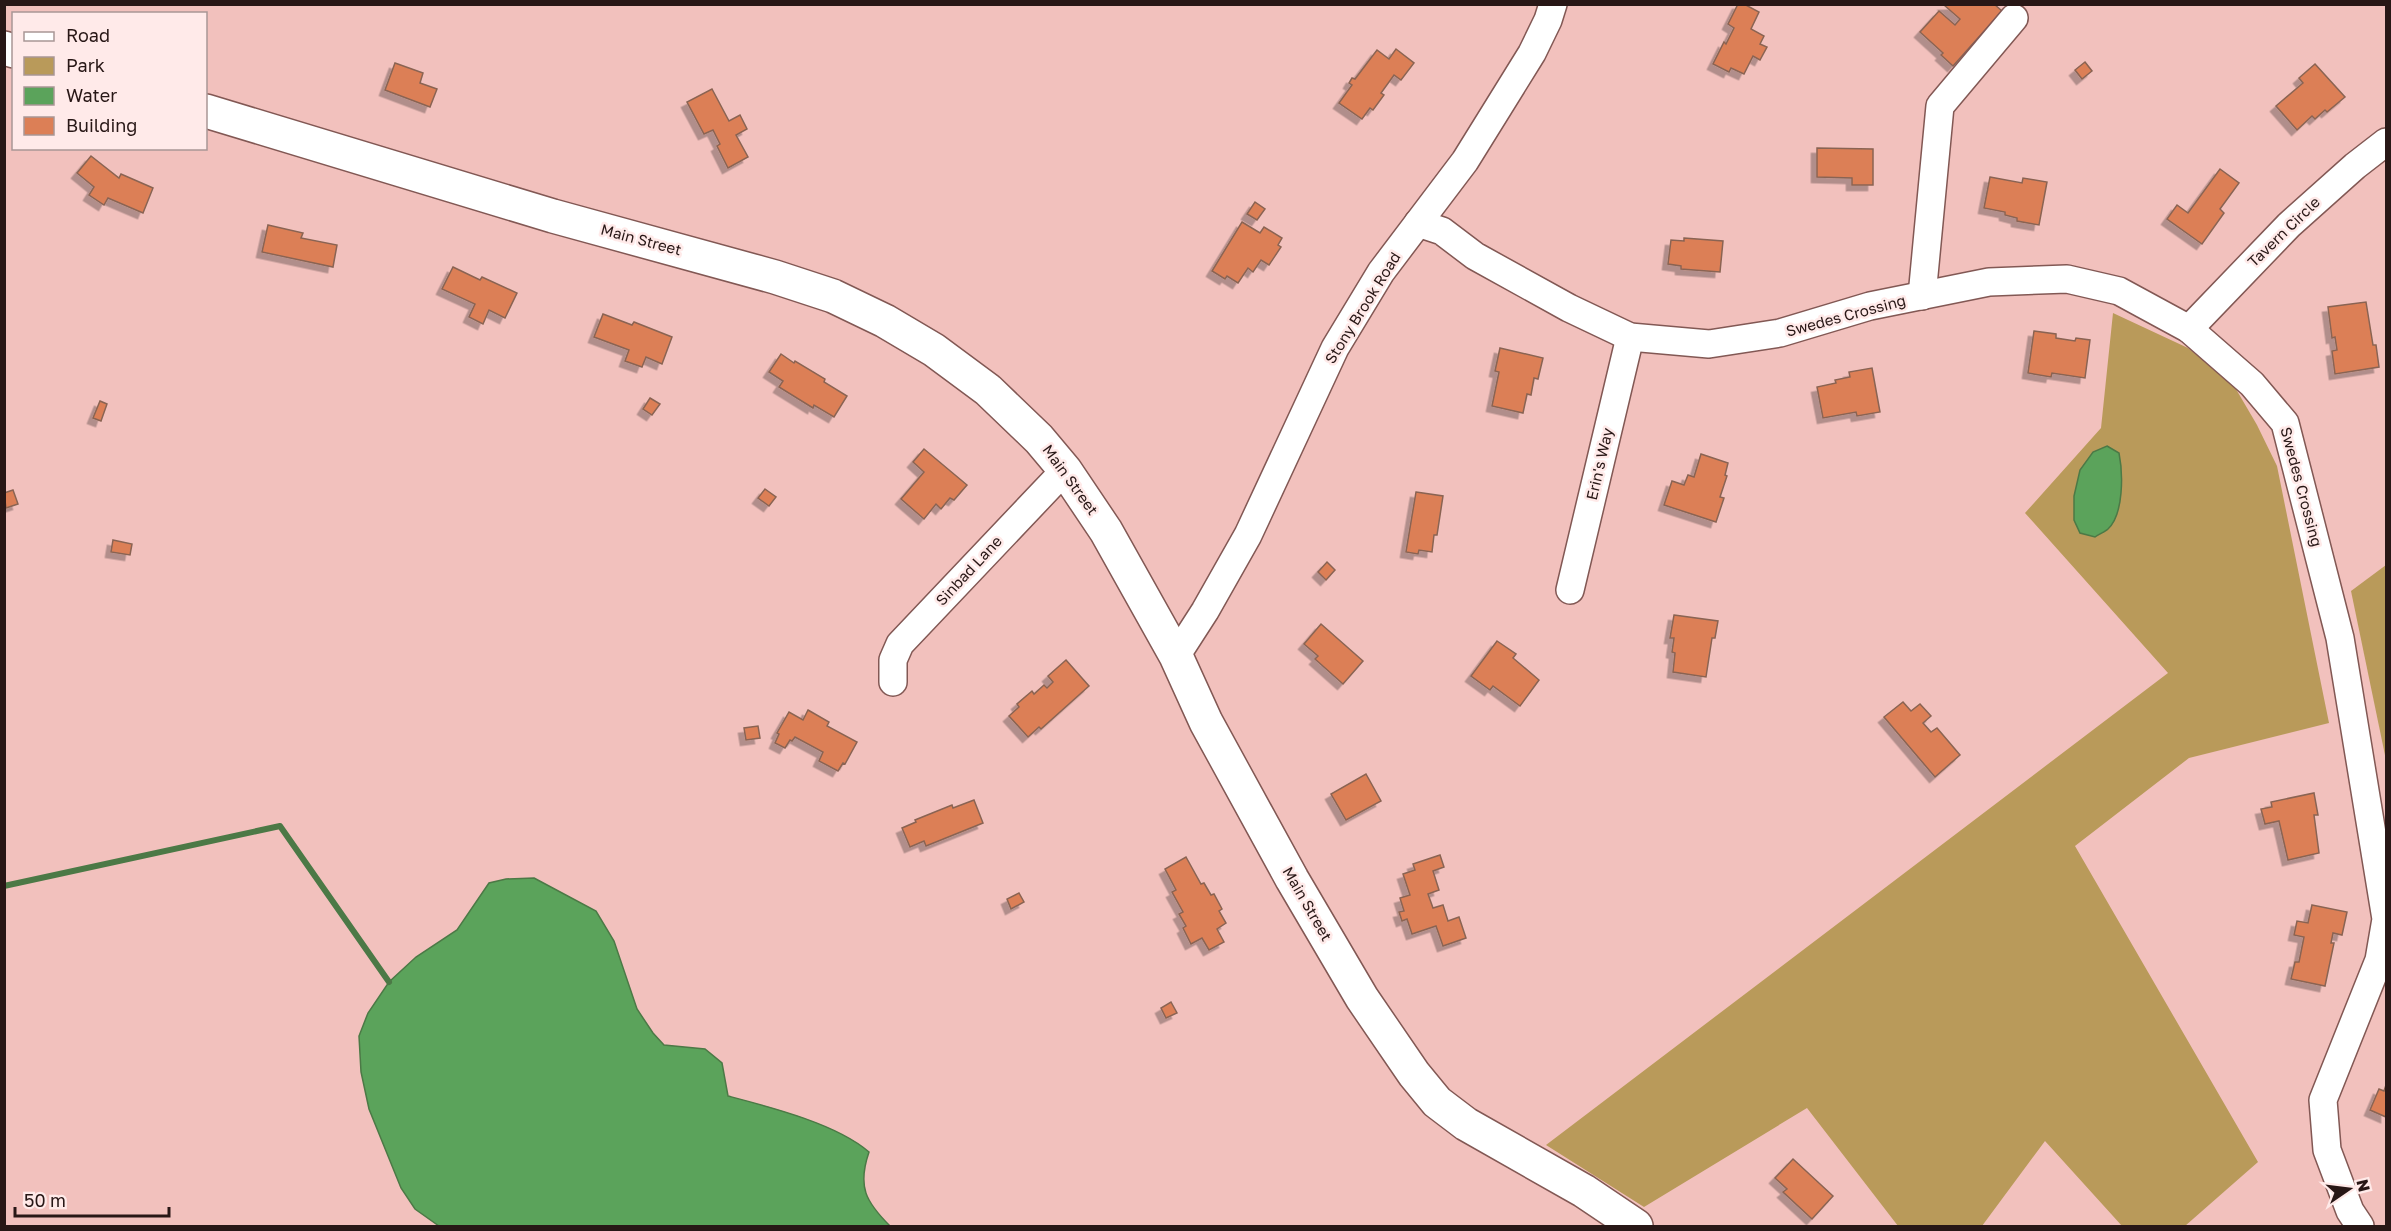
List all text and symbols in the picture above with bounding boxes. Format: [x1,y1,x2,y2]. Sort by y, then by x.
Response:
legend [12,12,207,150]
text: Road [66,24,110,46]
text: Park [66,54,105,76]
text: Water [66,84,117,106]
text: Building [66,114,137,136]
street label: Tavern Circle [2244,192,2323,270]
street label: Main Street [599,220,684,258]
street label: Stony Brook Road [1321,248,1404,367]
street label: Swedes Crossing [1784,290,1907,340]
street label: Erin's Way [1582,425,1616,502]
street label: Swedes Crossing [2277,425,2327,548]
street label: Main Street [1039,441,1102,518]
street label: Sinbad Lane [931,532,1005,609]
street label: Main Street [1279,863,1336,944]
north arrow [2319,1159,2379,1219]
text: N [2352,1177,2375,1194]
scale bar [15,1180,170,1218]
text: 50 m [24,1189,66,1211]

